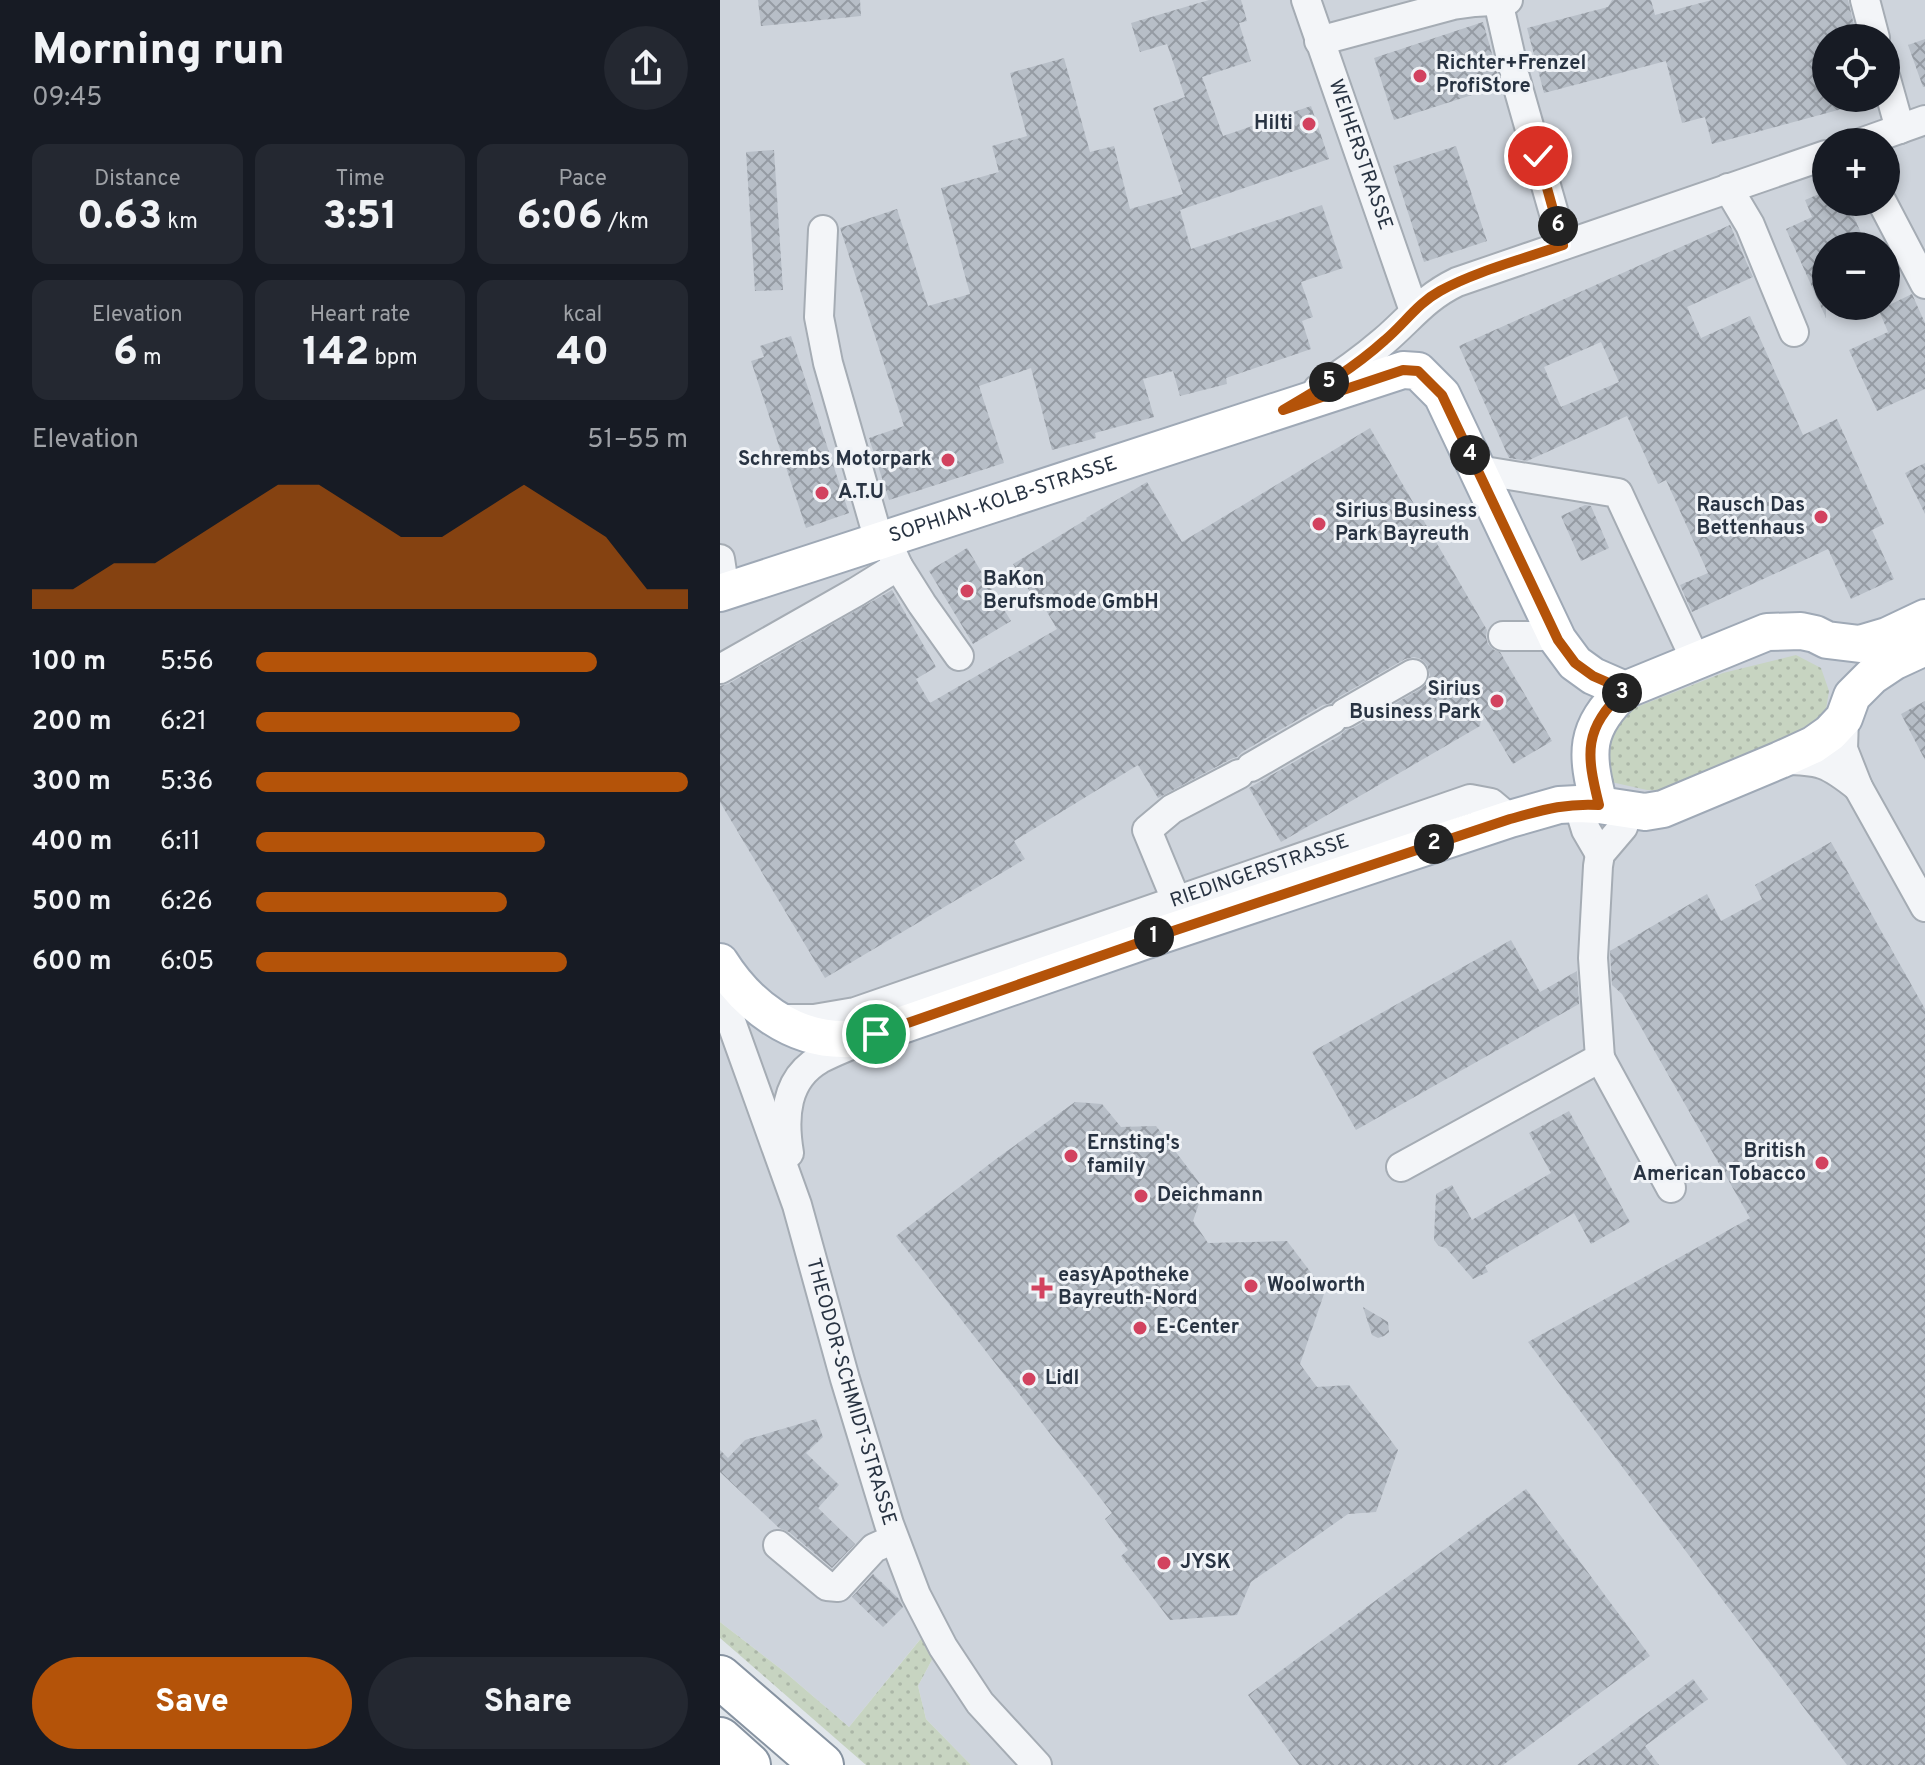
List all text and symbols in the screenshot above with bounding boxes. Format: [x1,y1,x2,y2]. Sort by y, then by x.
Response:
text: Morning run [32,24,285,80]
map controls [1812,24,1900,320]
button: locate [1812,24,1900,112]
button: share [604,26,688,110]
place label: Richter+Frenzel ProfiStore [1436,51,1586,100]
marker: Richter+Frenzel ProfiStore [1411,67,1429,85]
street label: WEIHERSTRASSE [1322,76,1398,234]
text: 09:45 [32,82,102,115]
place label: Hilti [1254,111,1293,137]
marker: Hilti [1300,115,1318,133]
pin [1504,122,1572,190]
button: + [1812,128,1900,216]
icon: check [1516,134,1560,178]
text: Distance [94,166,181,193]
text: Time [335,166,385,193]
text: Pace [558,166,607,193]
text: 0.63 [77,193,162,243]
text: 3:51 [323,193,397,243]
text: 6:06 [517,193,603,243]
pin: 6 [1538,206,1578,246]
text: km [162,209,198,236]
text: /km [603,209,649,236]
text: 6 [1551,212,1565,239]
button: − [1812,232,1900,320]
text: Elevation [92,302,183,329]
text: Heart rate [310,302,410,329]
text: kcal [563,302,602,329]
text: 6 [113,329,138,379]
text: 142 [302,329,369,379]
text: 40 [556,329,609,379]
text: m [138,345,162,372]
text: bpm [369,345,418,372]
pin: 5 [1309,362,1349,402]
text: 5 [1322,368,1336,395]
text: Elevation [32,424,139,457]
text: 51–55 m [587,424,688,457]
pin: 4 [1450,435,1490,475]
text: 4 [1463,441,1477,468]
place label: Schrembs Motorpark [738,447,932,473]
street label: SOPHIAN-KOLB-STRASSE [886,451,1121,550]
marker: Schrembs Motorpark [939,451,957,469]
place label: A.T.U [838,480,884,506]
marker: A.T.U [813,484,831,502]
place label: Rausch Das Bettenhaus [1697,493,1805,542]
place label: Sirius Business Park Bayreuth [1335,499,1477,548]
marker: Rausch Das Bettenhaus [1812,508,1830,526]
marker: Sirius Business Park Bayreuth [1310,515,1328,533]
place label: BaKon Berufsmode GmbH [983,567,1159,616]
marker: BaKon Berufsmode GmbH [958,582,976,600]
text: 100 m [32,646,106,679]
text: 5:56 [160,646,214,679]
pin: 3 [1602,673,1642,713]
place label: Sirius Business Park [1349,677,1481,726]
text: 3 [1615,679,1629,706]
marker: Sirius Business Park [1488,692,1506,710]
text: 200 m [32,706,111,739]
text: 6:21 [160,706,207,739]
text: 300 m [32,766,111,799]
text: 5:36 [160,766,213,799]
pin: 2 [1414,824,1454,864]
text: 400 m [32,826,112,859]
text: 6:11 [160,826,201,859]
street label: RIEDINGERSTRASSE [1167,829,1353,915]
text: 2 [1427,830,1441,857]
text: 500 m [32,886,111,919]
text: 6:26 [160,886,213,919]
pin: 1 [1134,917,1174,957]
text: 1 [1150,923,1158,950]
text: 600 m [32,946,112,979]
text: 6:05 [160,946,214,979]
pin [842,1000,910,1068]
icon: arrive [854,1012,898,1056]
place label: Ernsting's family [1087,1131,1180,1180]
place label: British American Tobacco [1633,1139,1806,1188]
marker: Ernsting's family [1062,1147,1080,1165]
marker: British American Tobacco [1813,1154,1831,1172]
place label: Deichmann [1157,1183,1263,1209]
marker: Deichmann [1132,1187,1150,1205]
street label: THEODOR-SCHMIDT-STRASSE [799,1255,902,1529]
place label: easyApotheke Bayreuth-Nord [1058,1263,1197,1312]
place label: Woolworth [1267,1273,1365,1299]
marker: Woolworth [1242,1277,1260,1295]
marker: easyApotheke Bayreuth-Nord [1033,1279,1051,1297]
place label: E-Center [1156,1315,1240,1341]
marker: E-Center [1131,1319,1149,1337]
place label: Lidl [1045,1366,1079,1392]
marker: Lidl [1020,1370,1038,1388]
place label: JYSK [1180,1550,1231,1576]
marker: JYSK [1155,1554,1173,1572]
button: Save [32,1657,352,1749]
button: Share [368,1657,688,1749]

